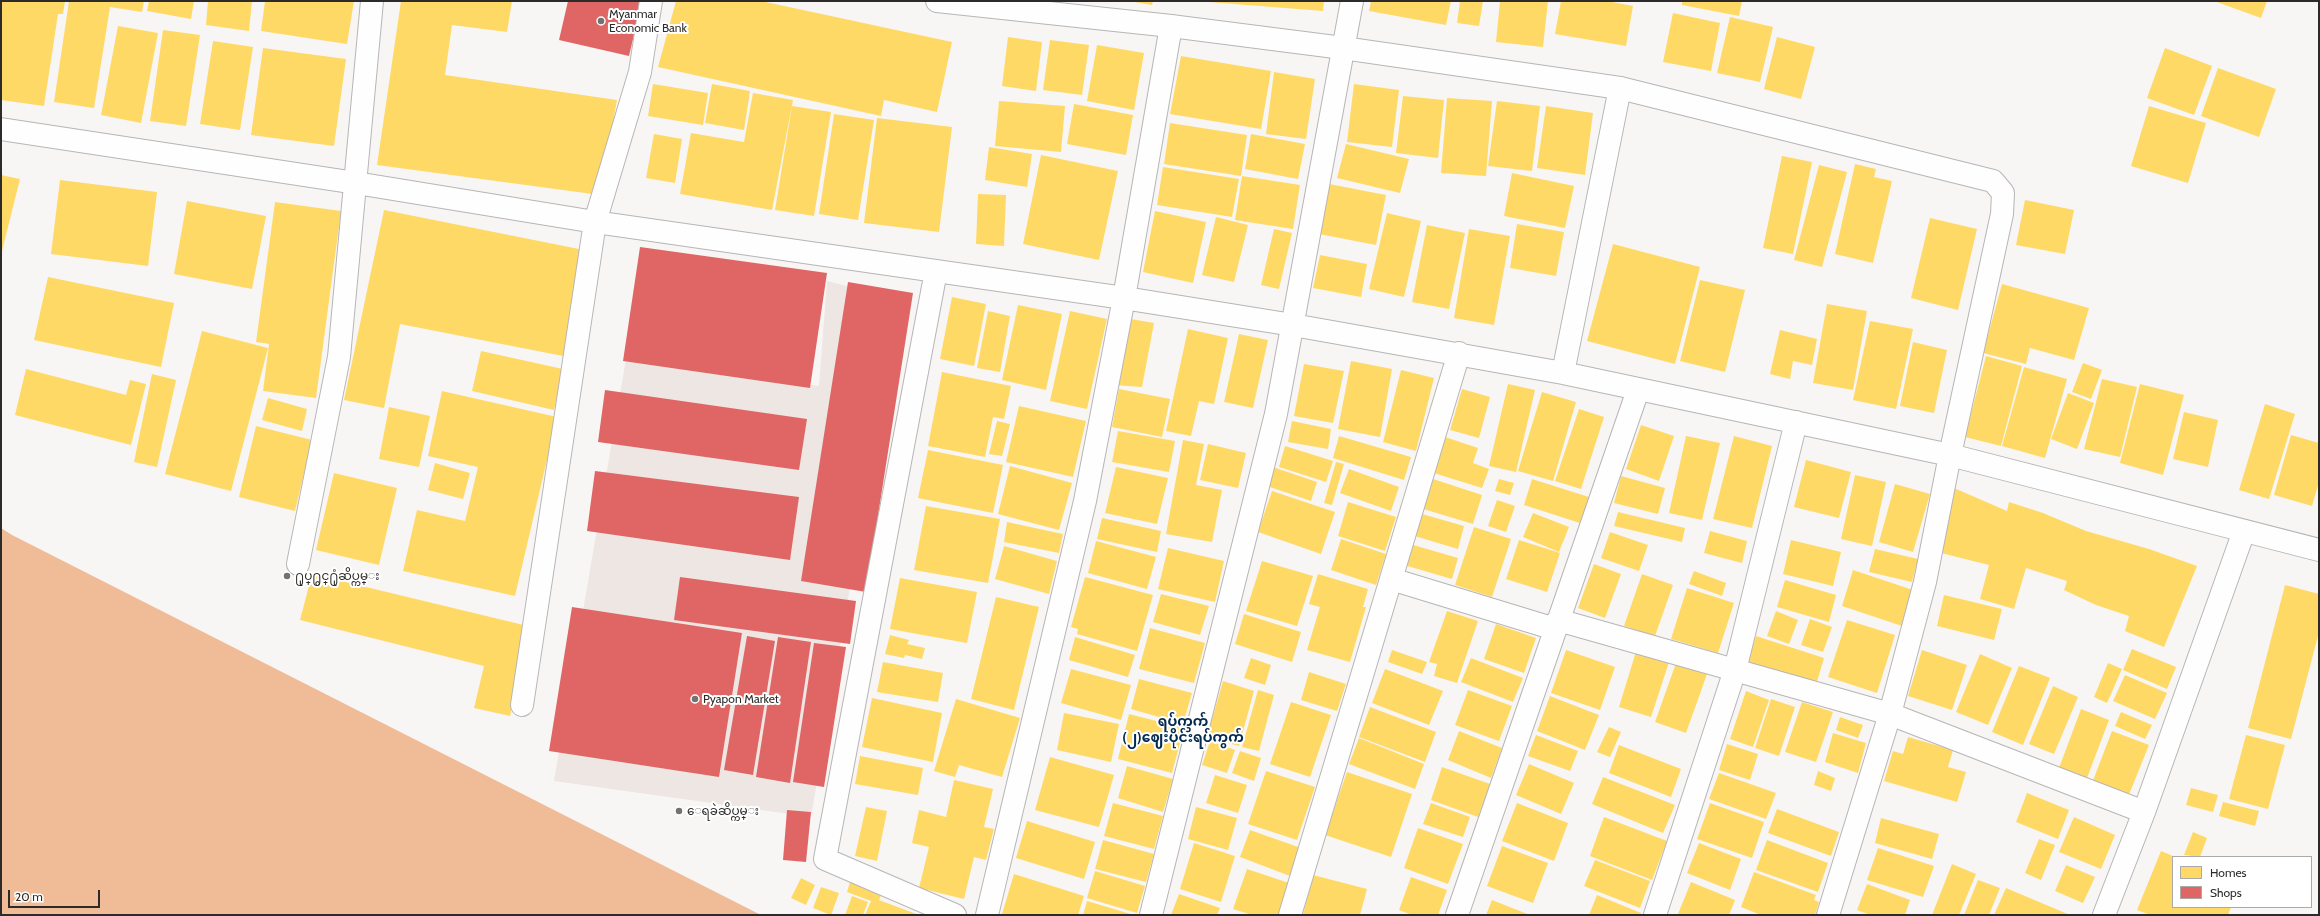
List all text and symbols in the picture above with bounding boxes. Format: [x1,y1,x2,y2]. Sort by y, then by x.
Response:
place label: Myanmar Economic Bank [609,7,687,35]
marker: Myanmar Economic Bank [596,16,606,26]
place label: ႐ုပ္႐ွင္႐ုံဆိပ္ကမ္း [295,569,379,583]
marker: ႐ုပ္႐ွင္႐ုံဆိပ္ကမ္း [282,571,292,581]
place label: Pyapon Market [703,692,779,706]
marker: Pyapon Market [690,694,700,704]
district label: ရပ်ကွက် (၂)ဈေးပိုင်းရပ်ကွက် [1122,714,1244,746]
place label: ေရခဲဆိပ္ကမ္း [687,804,759,818]
marker: ေရခဲဆိပ္ကမ္း [674,806,684,816]
legend [2172,856,2312,908]
text: Homes [2210,865,2247,880]
scale bar [10,882,102,908]
text: Shops [2210,885,2242,900]
text: 20 m [15,889,43,904]

